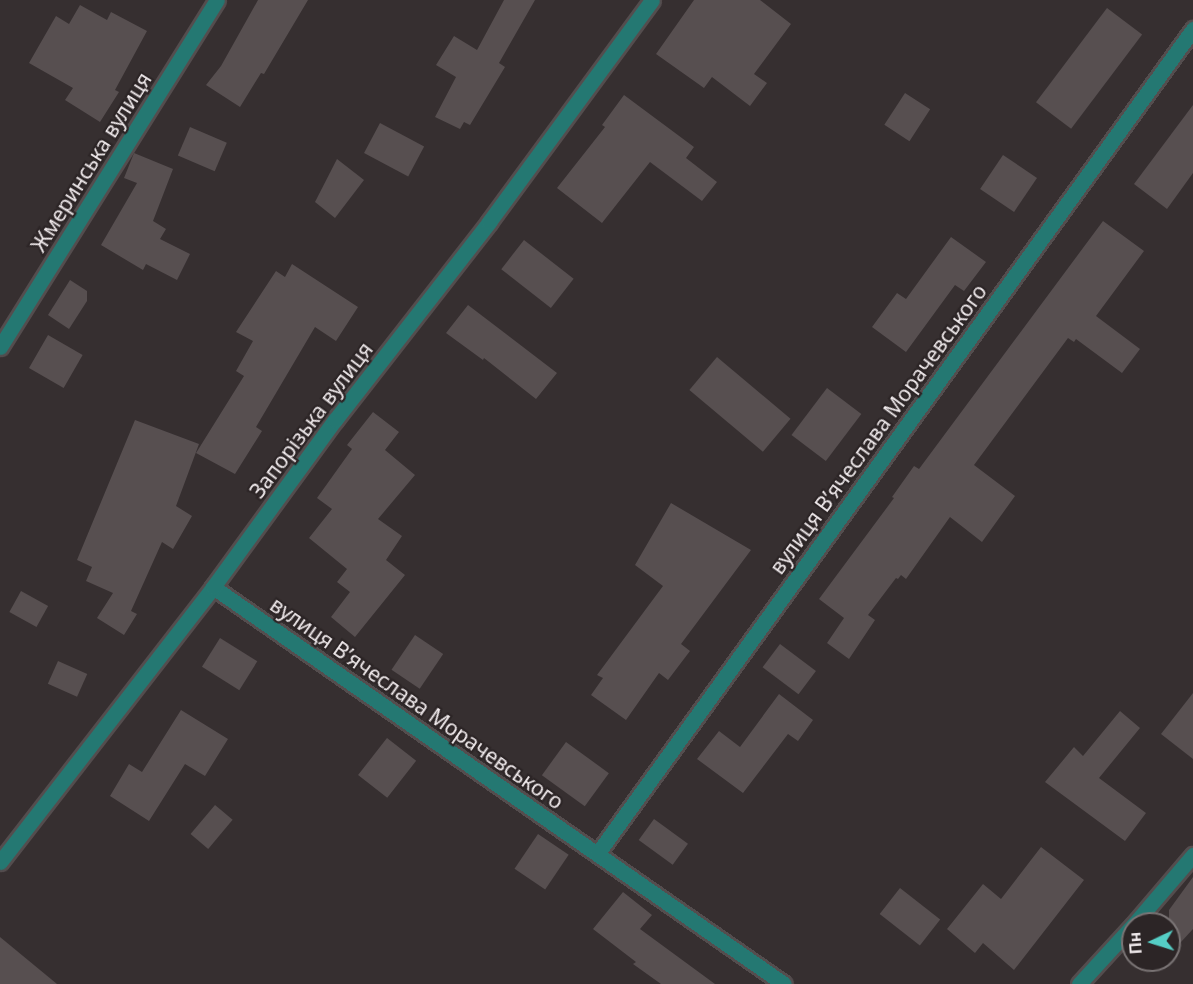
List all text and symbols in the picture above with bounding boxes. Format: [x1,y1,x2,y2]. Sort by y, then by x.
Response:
street label: Жмеринська вулиця [26,68,156,256]
street label: вулиця В’ячеслава Морачевського [764,279,992,579]
street label: Запорізька вулиця [244,337,378,503]
street label: вулиця В’ячеслава Морачевського [266,592,568,814]
north arrow [1121,912,1181,972]
text: Пн [1123,931,1147,955]

